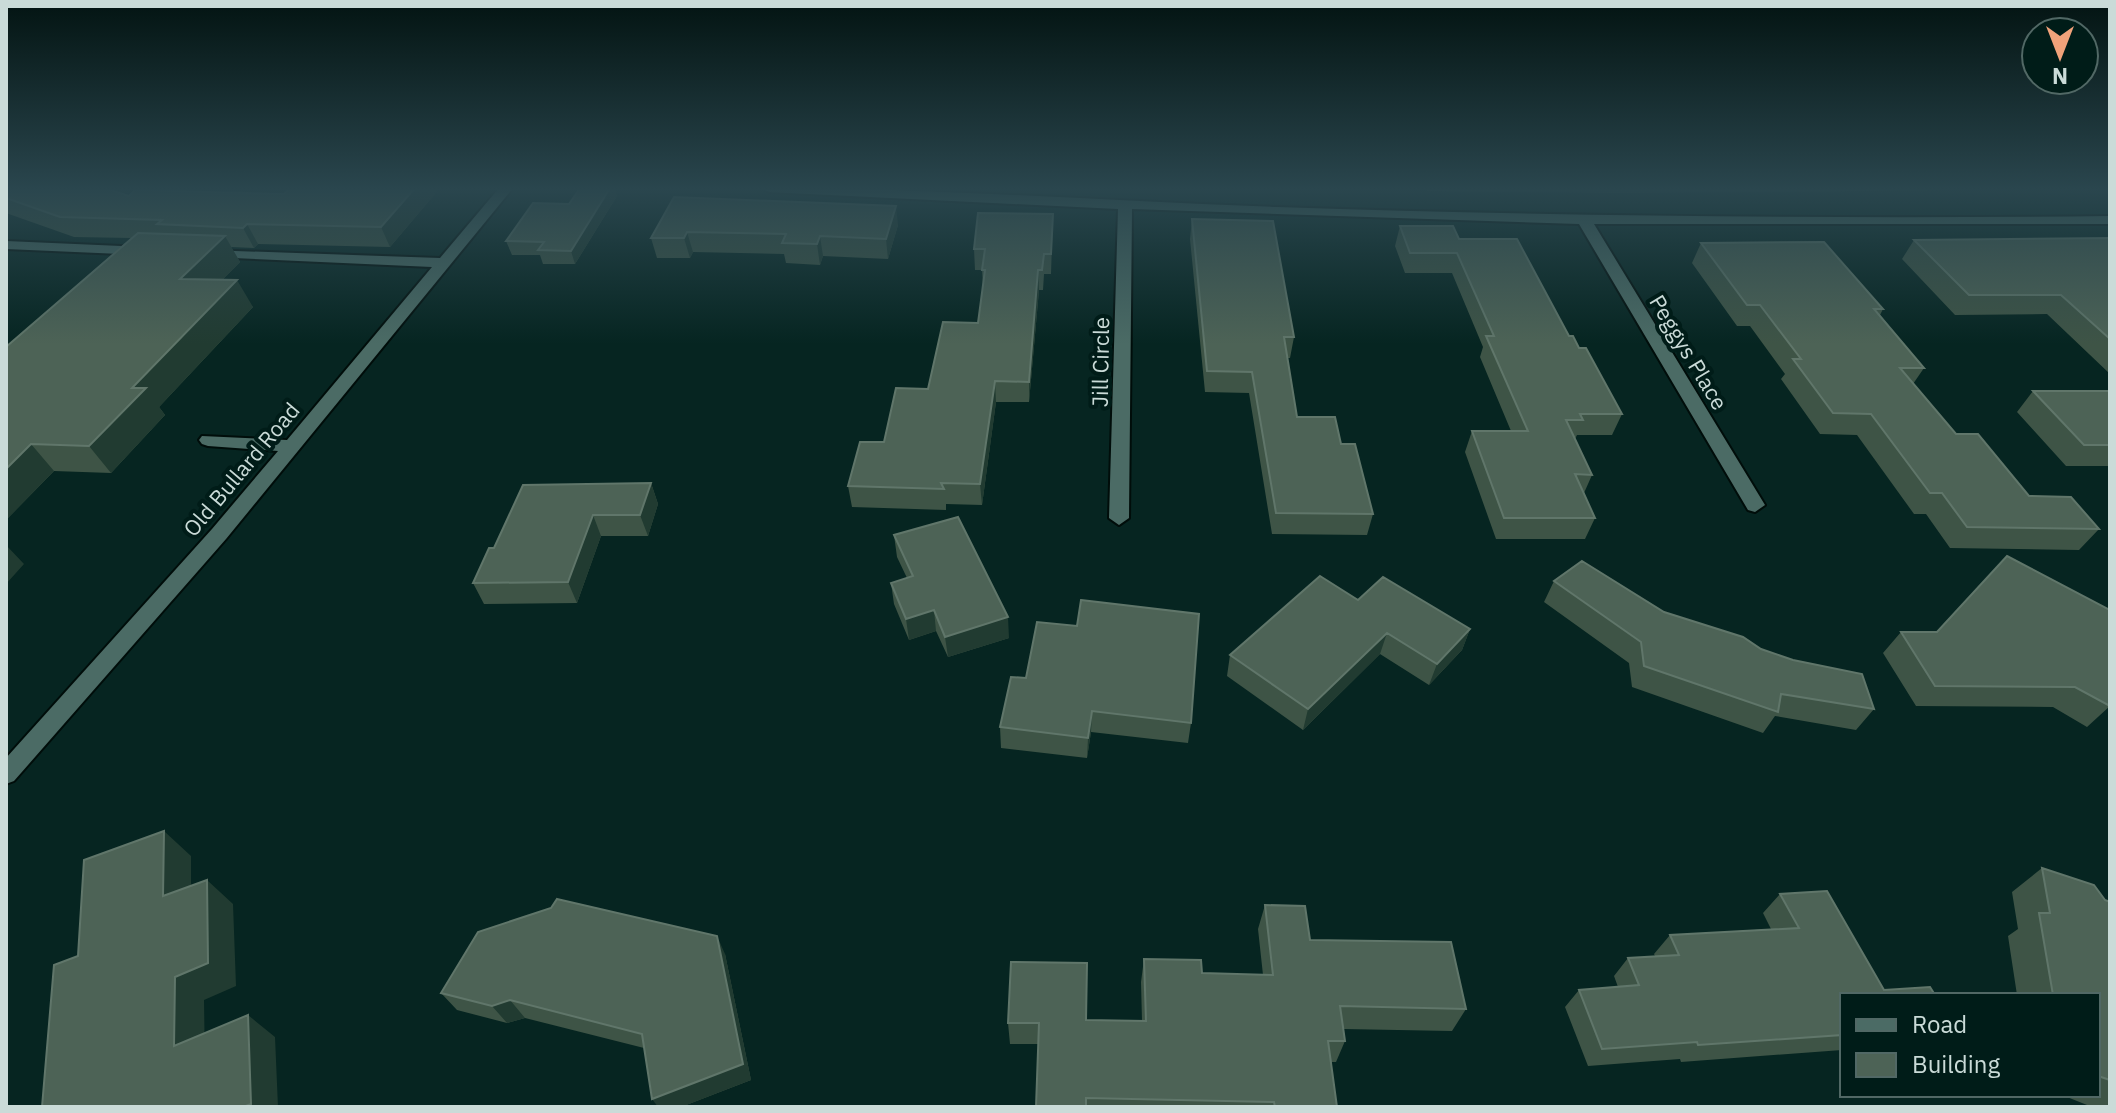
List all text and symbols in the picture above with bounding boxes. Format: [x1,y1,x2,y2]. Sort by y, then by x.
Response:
north arrow [2020,16,2100,96]
text: N [2052,62,2068,91]
street label: Peggys Place [1643,289,1735,415]
street label: Jill Circle [1085,317,1115,407]
street label: Old Bullard Road [176,396,306,542]
legend [1840,993,2100,1097]
text: Road [1912,1008,1967,1040]
text: Building [1912,1048,2000,1080]

